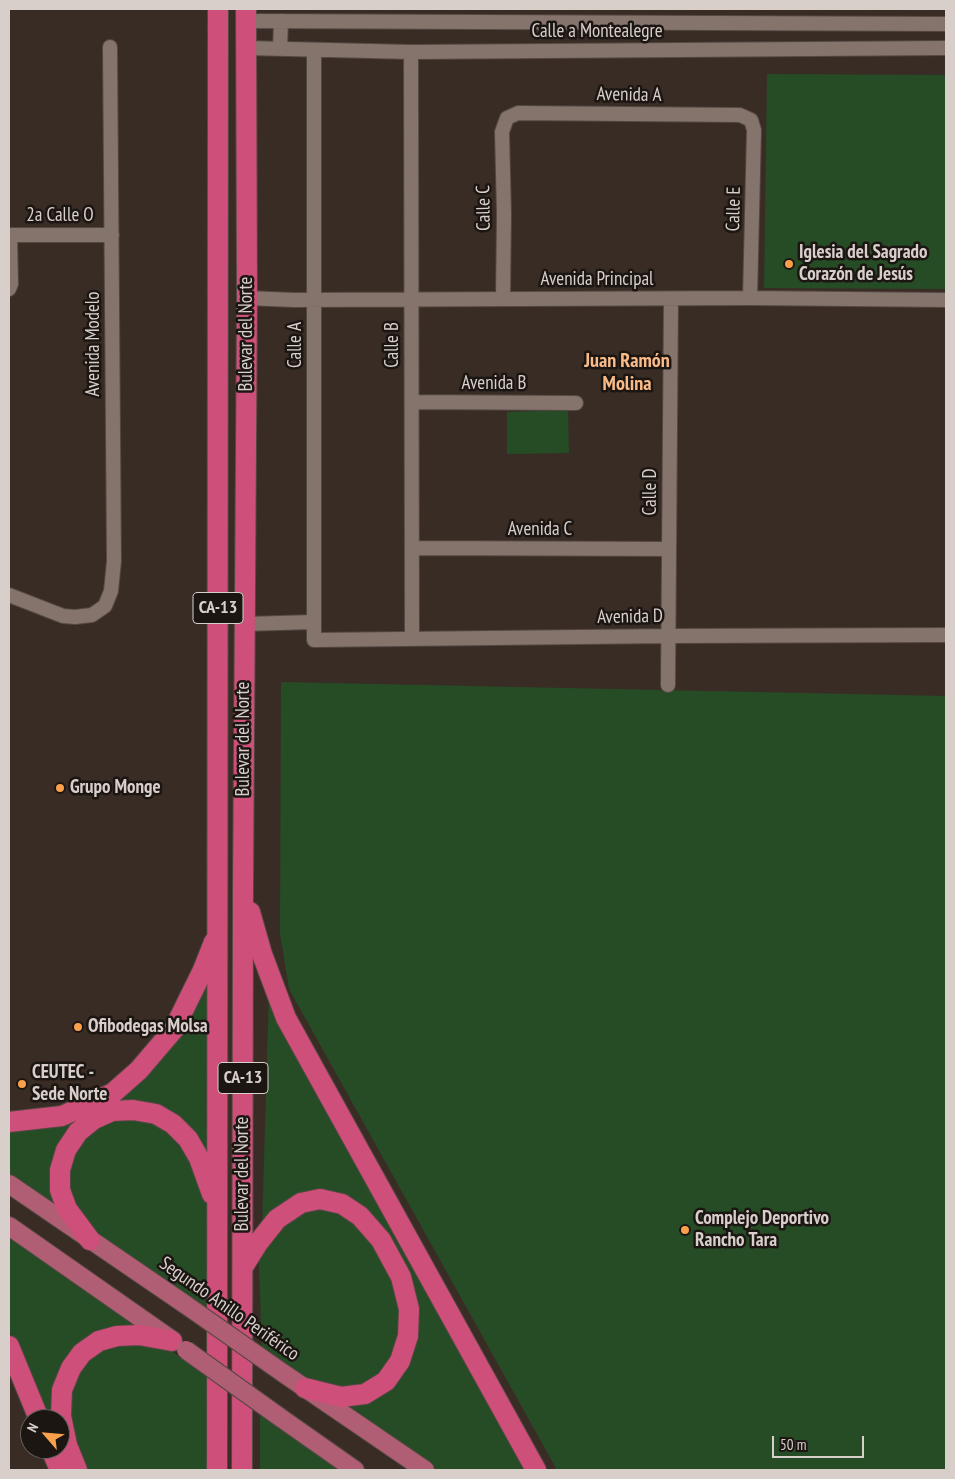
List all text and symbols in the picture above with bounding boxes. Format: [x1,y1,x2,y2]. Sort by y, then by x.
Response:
street label: Calle a Montealegre [532,21,662,43]
street label: Avenida A [596,83,662,107]
street label: Calle C [472,185,496,231]
street label: Calle E [722,186,746,232]
street label: 2a Calle O [26,205,94,227]
place label: Iglesia del Sagrado Corazón de Jesús [799,242,927,286]
marker: Iglesia del Sagrado Corazón de Jesús [783,258,795,270]
street label: Avenida Principal [541,269,653,291]
street label: Bulevar del Norte [236,277,258,391]
street label: Avenida Modelo [83,292,105,396]
street label: Calle A [285,322,307,368]
street label: Calle B [382,322,404,368]
district label: Juan Ramón Molina [584,349,670,396]
street label: Avenida B [462,373,526,395]
street label: Calle D [640,469,662,515]
street label: Avenida C [508,519,572,541]
road number: CA-13 [193,592,243,624]
street label: Avenida D [597,605,663,629]
street label: Bulevar del Norte [233,682,255,796]
place label: Grupo Monge [70,777,161,799]
marker: Grupo Monge [54,782,66,794]
place label: Ofibodegas Molsa [88,1016,208,1038]
marker: Ofibodegas Molsa [72,1021,84,1033]
place label: CEUTEC - Sede Norte [32,1062,107,1106]
road number: CA-13 [218,1062,268,1094]
marker: CEUTEC - Sede Norte [16,1078,28,1090]
street label: Bulevar del Norte [232,1117,254,1231]
place label: Complejo Deportivo Rancho Tara [695,1208,829,1252]
marker: Complejo Deportivo Rancho Tara [679,1224,691,1236]
street label: Segundo Anillo Periférico [155,1252,303,1366]
north arrow [20,1409,70,1459]
text: N [23,1420,42,1435]
scale bar [775,1426,868,1458]
text: 50 m [780,1435,806,1454]

